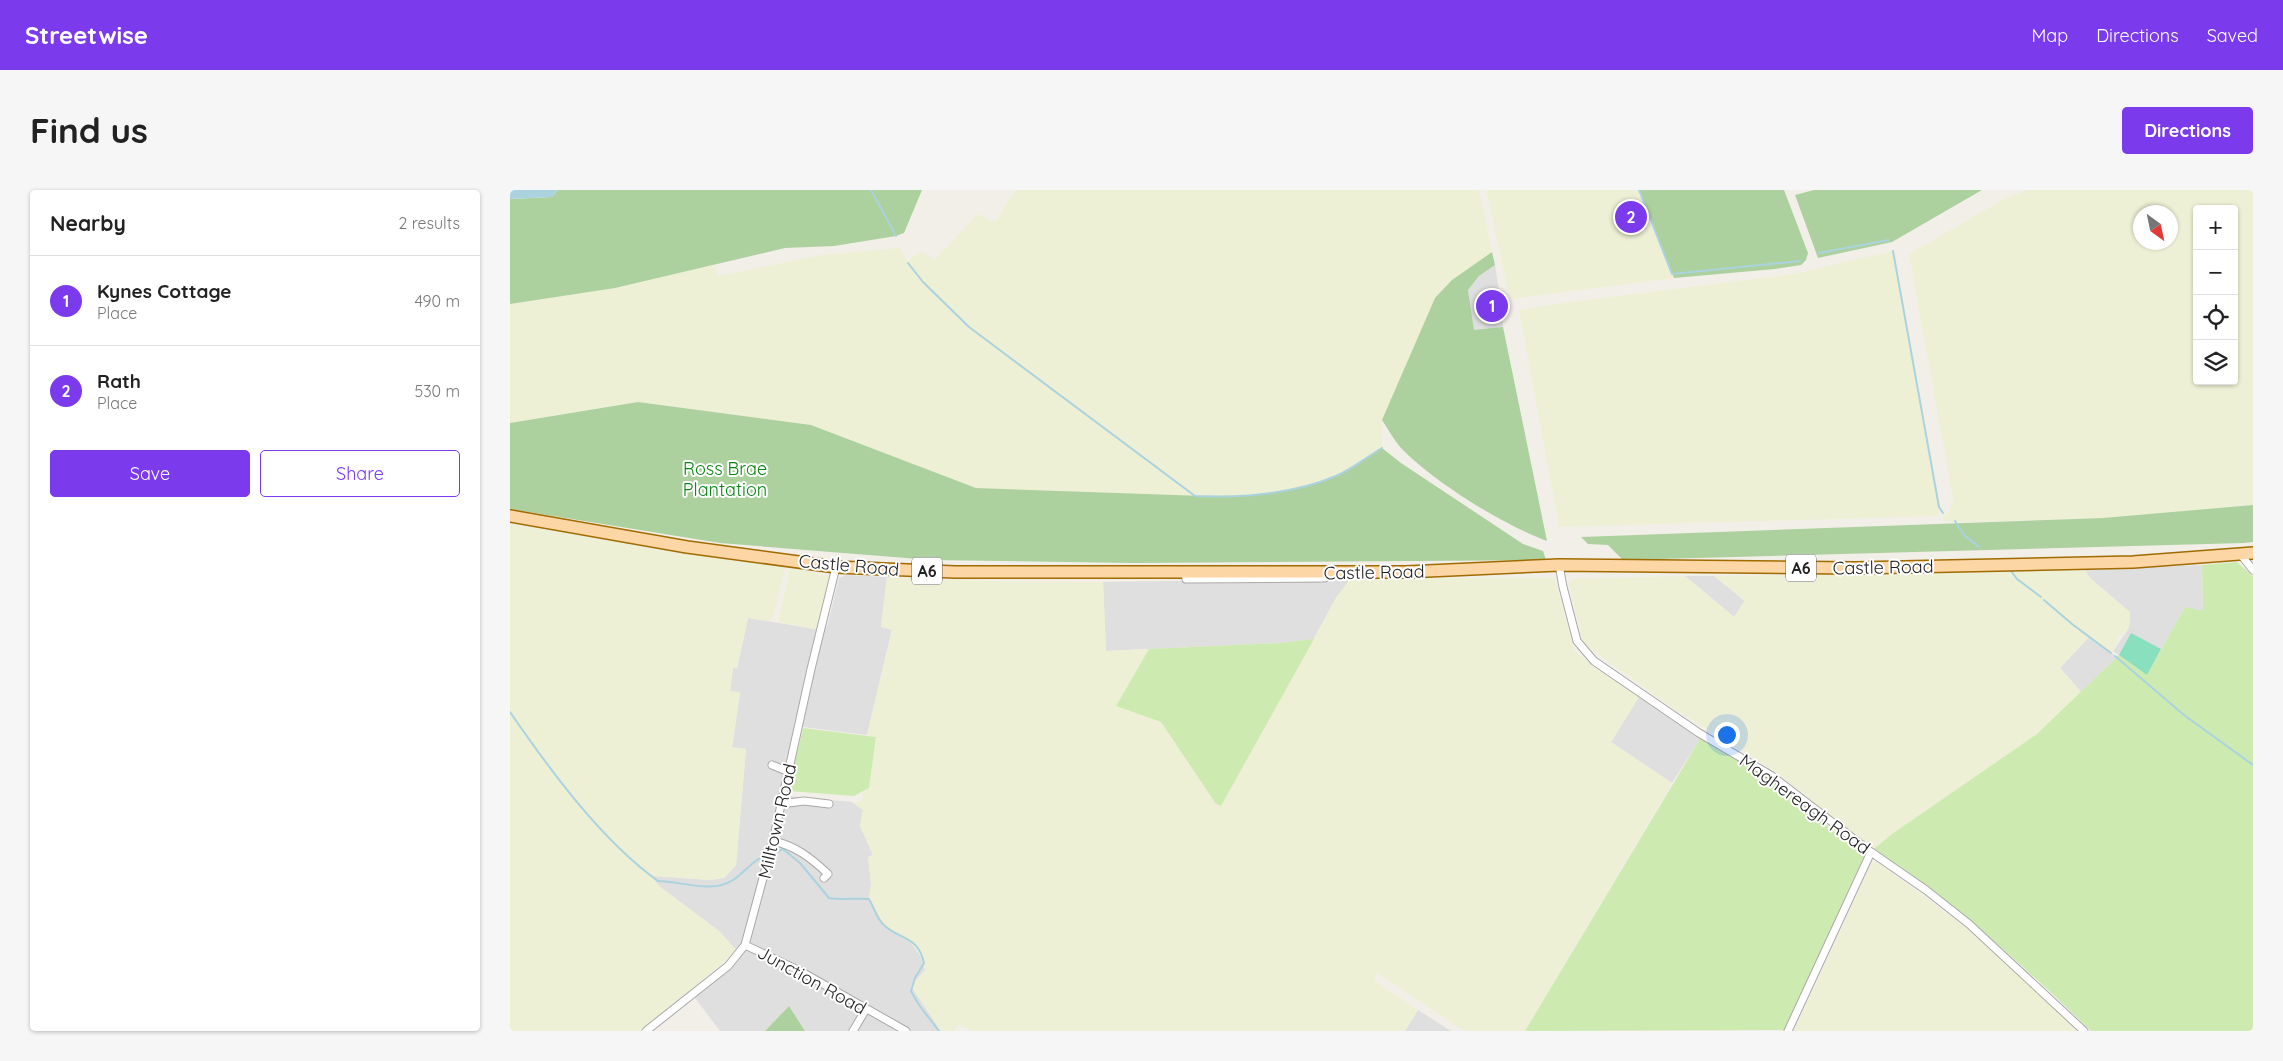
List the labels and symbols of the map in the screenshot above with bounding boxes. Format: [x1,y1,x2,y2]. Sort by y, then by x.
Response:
pin: 2 [1615,198,1647,236]
north arrow [2133,205,2178,250]
pin: 1 [1476,287,1508,325]
park label: Ross Brae Plantation [683,457,767,501]
street label: Castle Road [798,549,900,581]
road number: A6 [1786,554,1816,582]
street label: Castle Road [1832,555,1934,579]
road number: A6 [912,558,942,584]
street label: Castle Road [1323,560,1425,584]
your location [1714,722,1740,748]
street label: Maghereagh Road [1735,749,1875,859]
street label: Milltown Road [753,761,801,881]
street label: Junction Road [753,941,871,1019]

